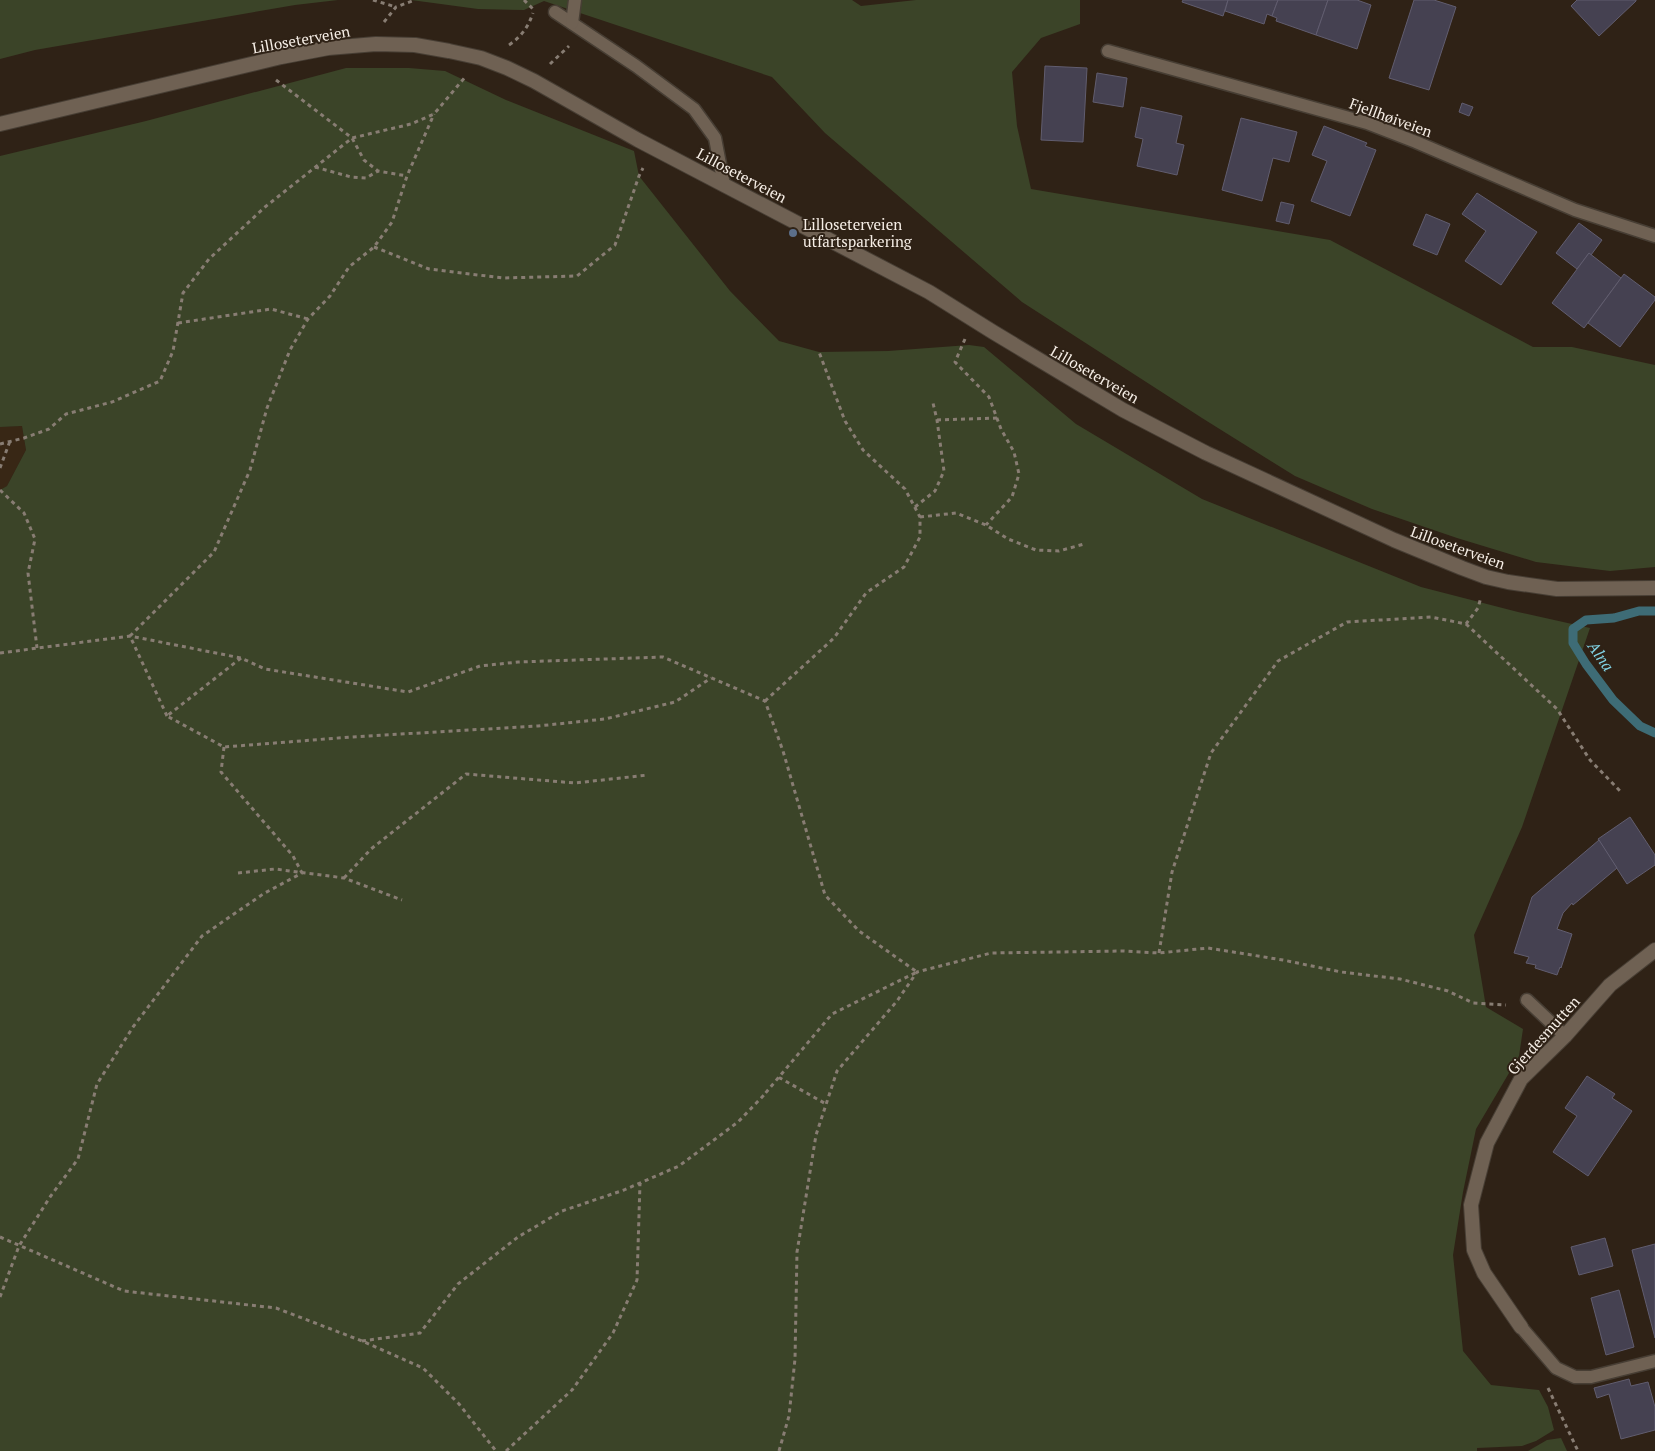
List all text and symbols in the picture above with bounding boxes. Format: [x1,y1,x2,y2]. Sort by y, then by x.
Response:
street label: Lilloseterveien [250,21,352,57]
street label: Fjellhøiveien [1347,93,1435,141]
street label: Lilloseterveien [694,143,791,207]
place label: Lilloseterveien utfartsparkering [803,214,913,251]
marker: Lilloseterveien utfartsparkering [787,227,799,239]
street label: Lilloseterveien [1047,341,1143,407]
street label: Lilloseterveien [1408,521,1508,573]
water label: Alna [1582,636,1619,676]
street label: Gjerdesmutten [1502,991,1584,1079]

